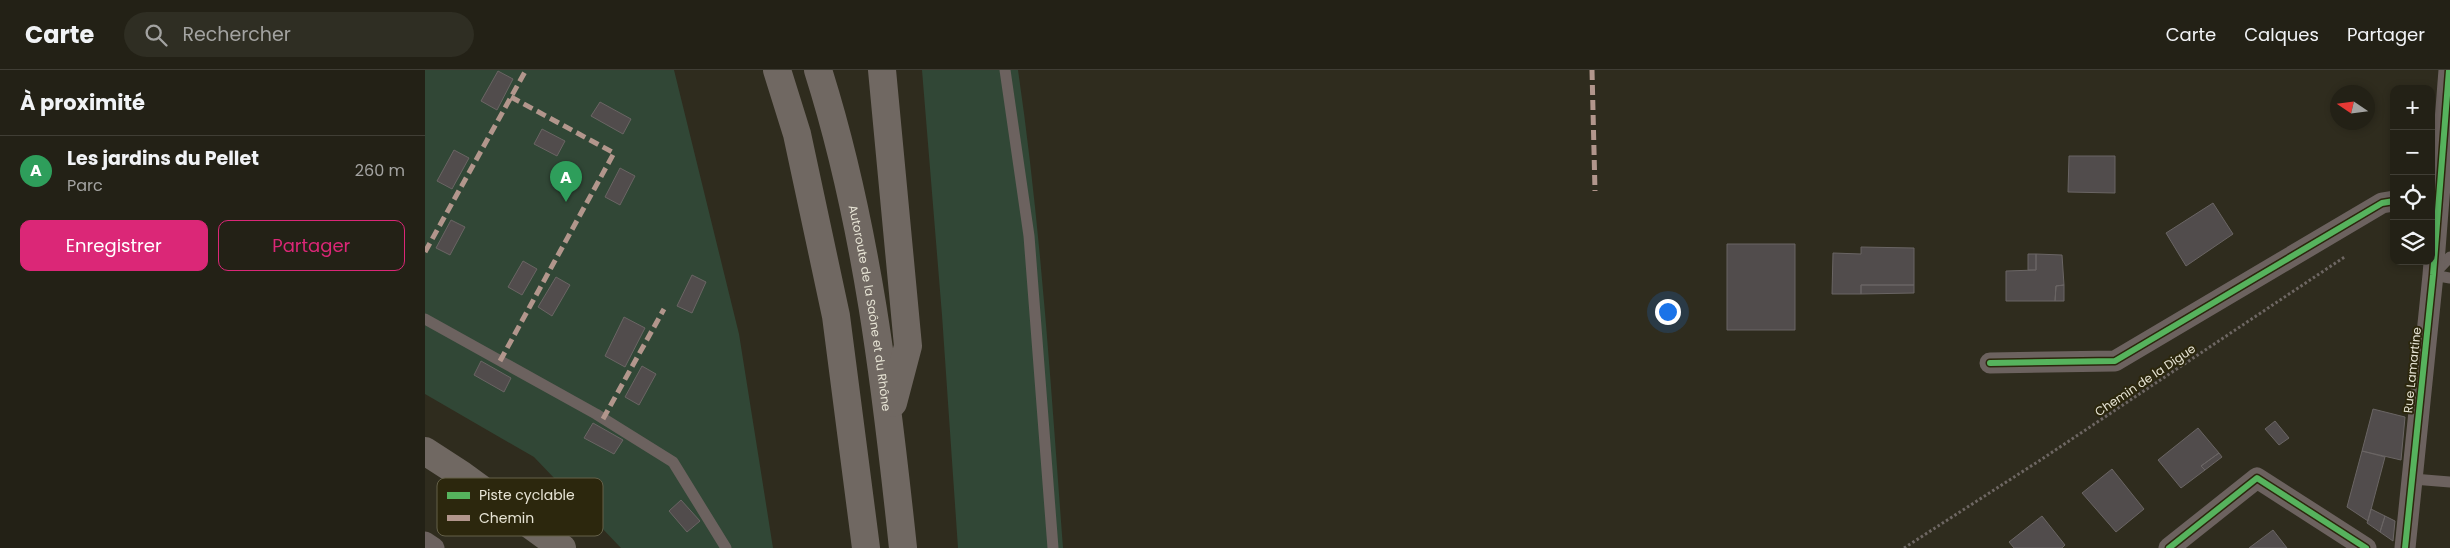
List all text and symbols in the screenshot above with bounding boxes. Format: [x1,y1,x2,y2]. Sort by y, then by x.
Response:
search box [124,12,474,57]
text: Carte [25,18,94,51]
icon: search [142,21,170,49]
text: Rechercher [182,21,291,48]
text: Carte [2166,22,2216,47]
text: Calques [2244,22,2319,47]
text: Partager [2347,22,2425,47]
north arrow [2330,85,2375,130]
map controls [2390,85,2435,265]
button: + [2390,85,2435,130]
text: À proximité [20,88,145,117]
button: − [2390,130,2435,175]
text: Les jardins du Pellet [67,145,259,172]
text: A [30,159,42,182]
text: 260 m [355,159,405,182]
pin: A [550,161,582,202]
text: Parc [67,174,103,197]
button: locate [2390,175,2435,220]
street label: Autoroute de la Saône et du Rhône [845,203,896,412]
button: Enregistrer [20,220,208,271]
button: Partager [218,220,405,271]
button: layers [2390,220,2435,265]
your location [1655,299,1681,325]
street label: Rue Lamartine [2399,326,2425,414]
street label: Chemin de la Digue [2091,340,2199,420]
legend [437,478,603,536]
text: Piste cyclable [479,485,575,505]
text: Chemin [479,508,534,528]

